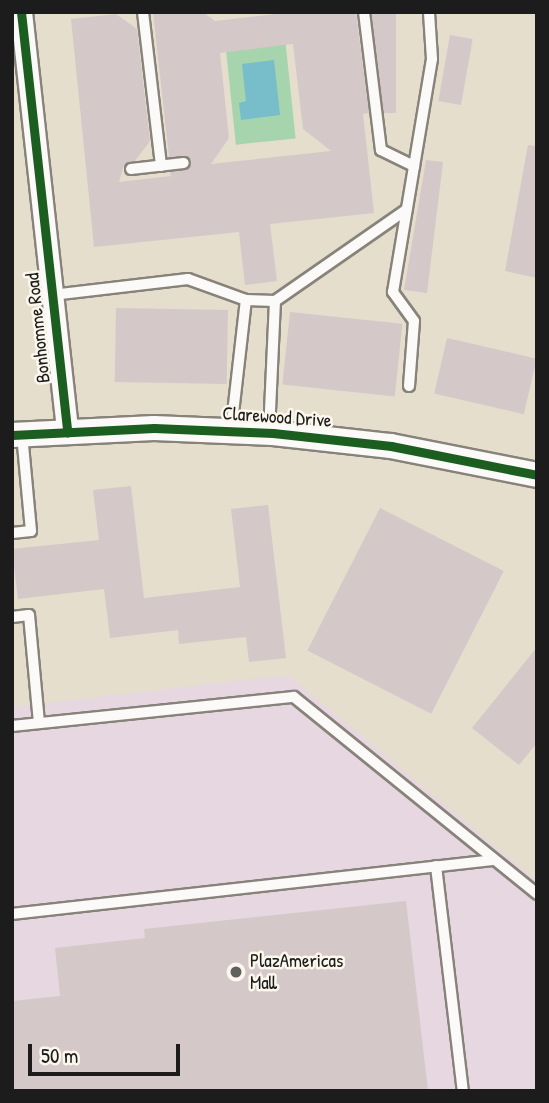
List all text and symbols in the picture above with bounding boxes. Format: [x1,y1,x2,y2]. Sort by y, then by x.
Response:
street label: Bonhomme Road [21,272,55,384]
street label: Clarewood Drive [222,402,332,432]
place label: PlazAmericas Mall [250,950,343,994]
marker: PlazAmericas Mall [228,964,244,980]
scale bar [32,1030,184,1074]
text: 50 m [41,1041,78,1070]

